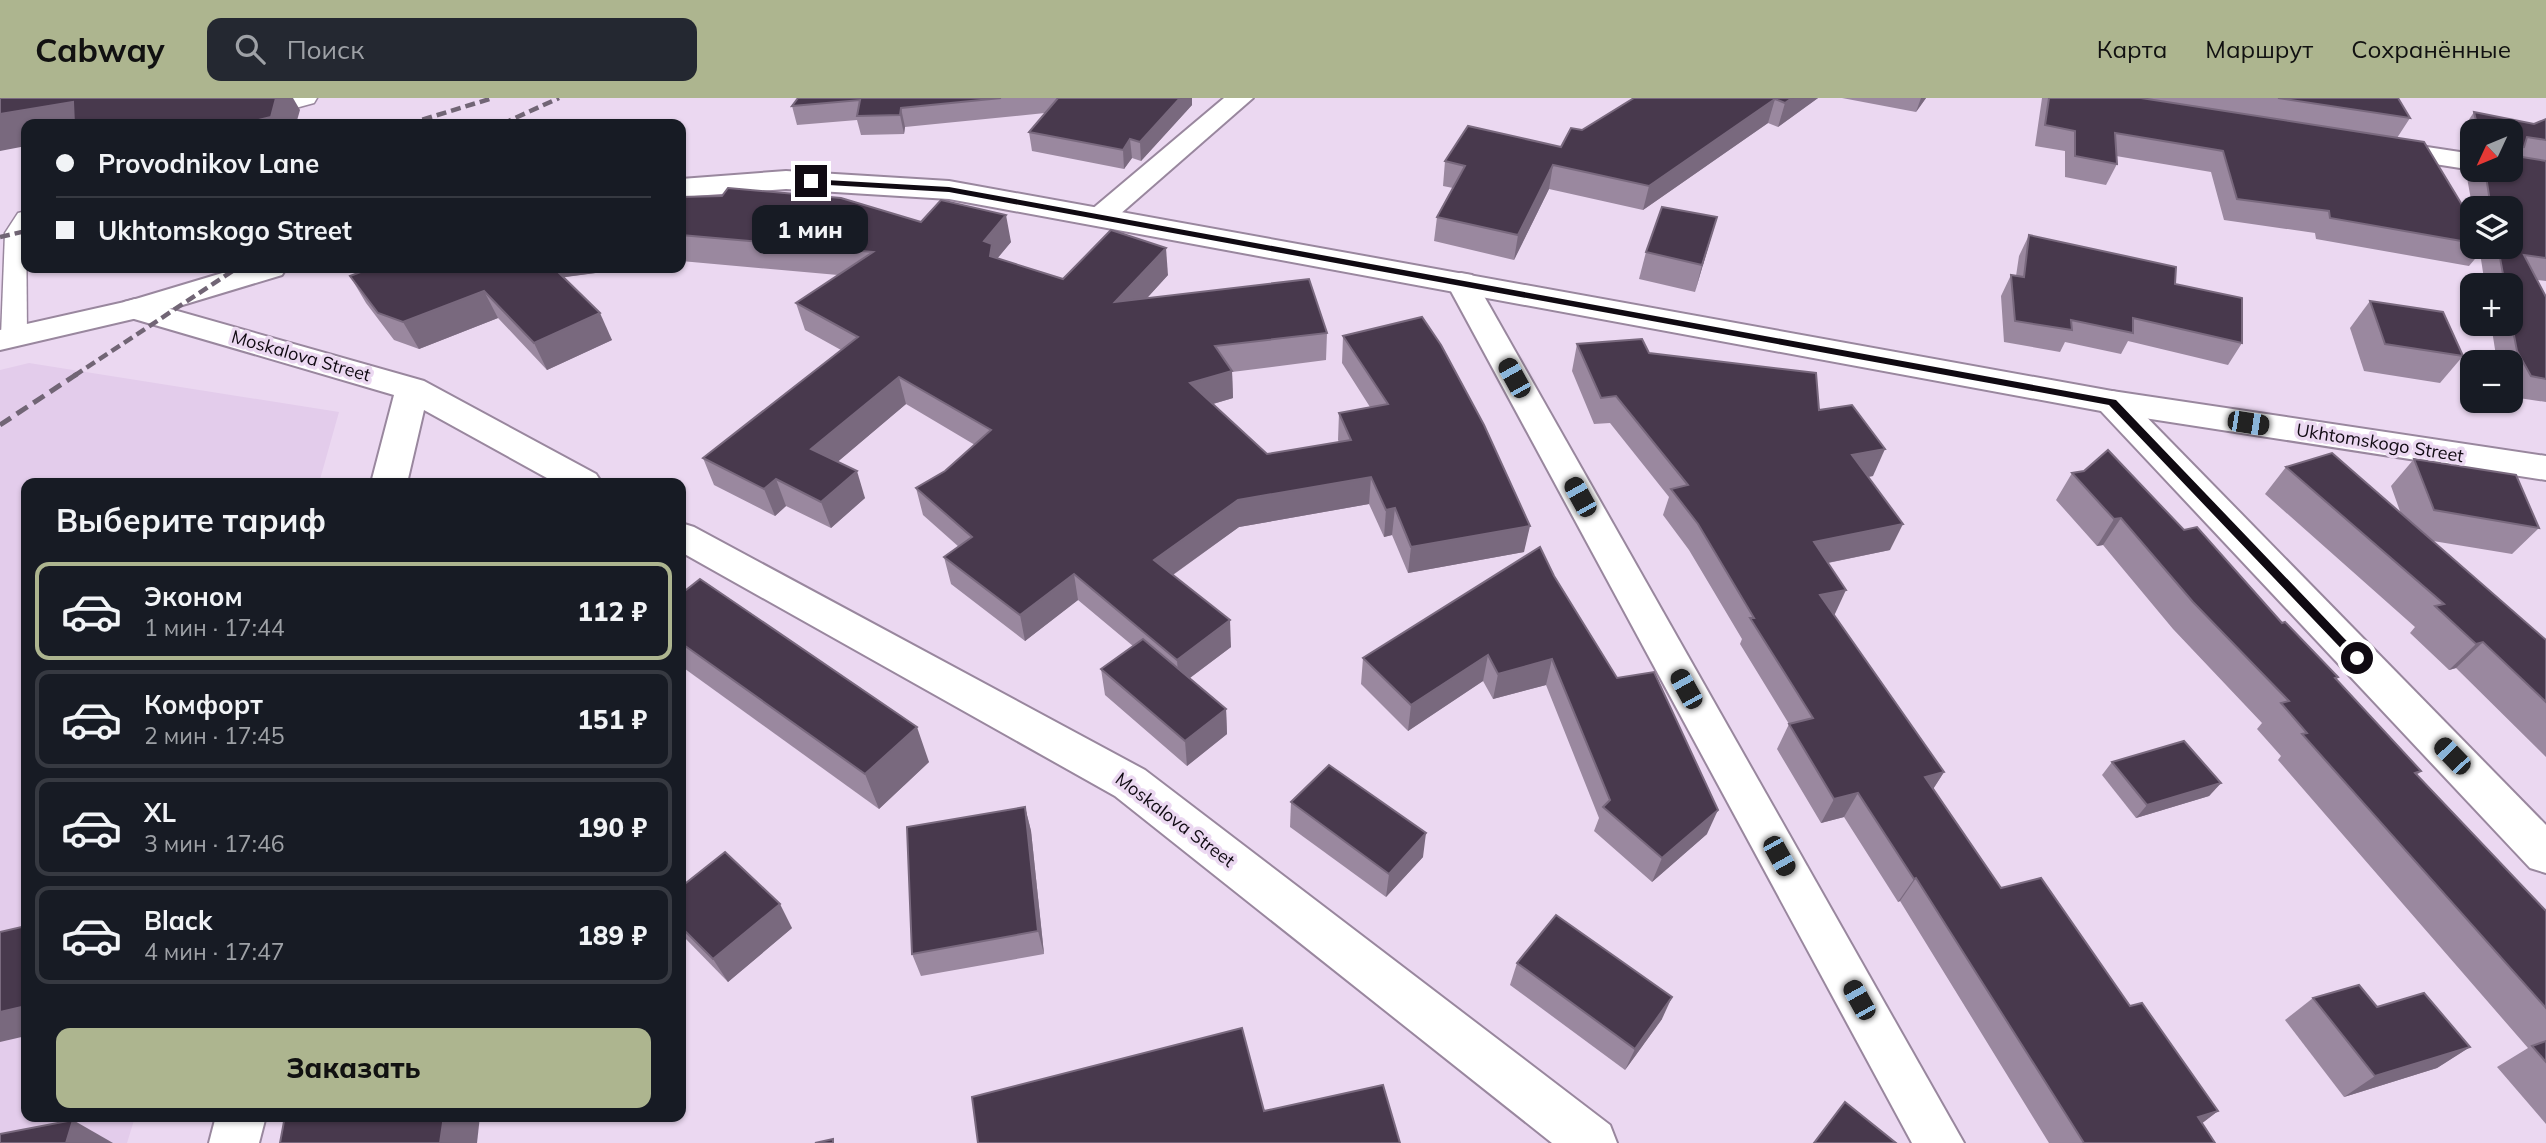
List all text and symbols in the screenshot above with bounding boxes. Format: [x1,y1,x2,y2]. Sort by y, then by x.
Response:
search box [207,18,697,81]
text: Cabway [35,29,165,70]
icon: search [231,30,269,68]
text: Поиск [287,33,364,66]
text: Карта [2097,34,2167,64]
text: Маршрут [2205,34,2313,64]
text: Сохранённые [2351,34,2511,64]
north arrow [2460,119,2524,182]
map controls [2460,119,2523,413]
text: Provodnikov Lane [98,147,319,180]
route end [795,165,827,197]
button: layers [2460,196,2523,259]
callout: 1 мин [753,206,869,254]
text: Ukhtomskogo Street [98,214,352,247]
text: 1 мин [777,215,843,244]
button: + [2460,273,2523,336]
street label: Moskalova Street [229,325,373,386]
button: − [2460,350,2523,413]
car [1495,355,1534,401]
car [2226,409,2271,437]
street label: Ukhtomskogo Street [2295,418,2465,467]
car [1561,474,1600,520]
text: Выберите тариф [56,500,326,540]
icon: car [60,580,123,643]
text: Эконом [144,580,243,613]
text: 112 ₽ [577,595,647,628]
text: 1 мин · 17:44 [144,613,284,642]
route start [2341,642,2373,674]
car [1667,666,1706,712]
icon: car [60,688,123,751]
text: Комфорт [144,688,263,721]
text: 151 ₽ [577,703,647,736]
text: 2 мин · 17:45 [144,721,284,750]
car [2430,734,2475,778]
street label: Moskalova Street [1111,767,1240,872]
icon: car [60,796,123,859]
text: XL [144,796,176,829]
text: 190 ₽ [577,811,647,844]
text: 3 мин · 17:46 [144,829,284,858]
car [1760,833,1799,879]
icon: car [60,904,123,967]
text: Black [144,904,212,937]
text: 189 ₽ [577,919,647,952]
text: 4 мин · 17:47 [144,937,284,966]
car [1840,977,1879,1023]
button: Заказать [56,1028,651,1108]

